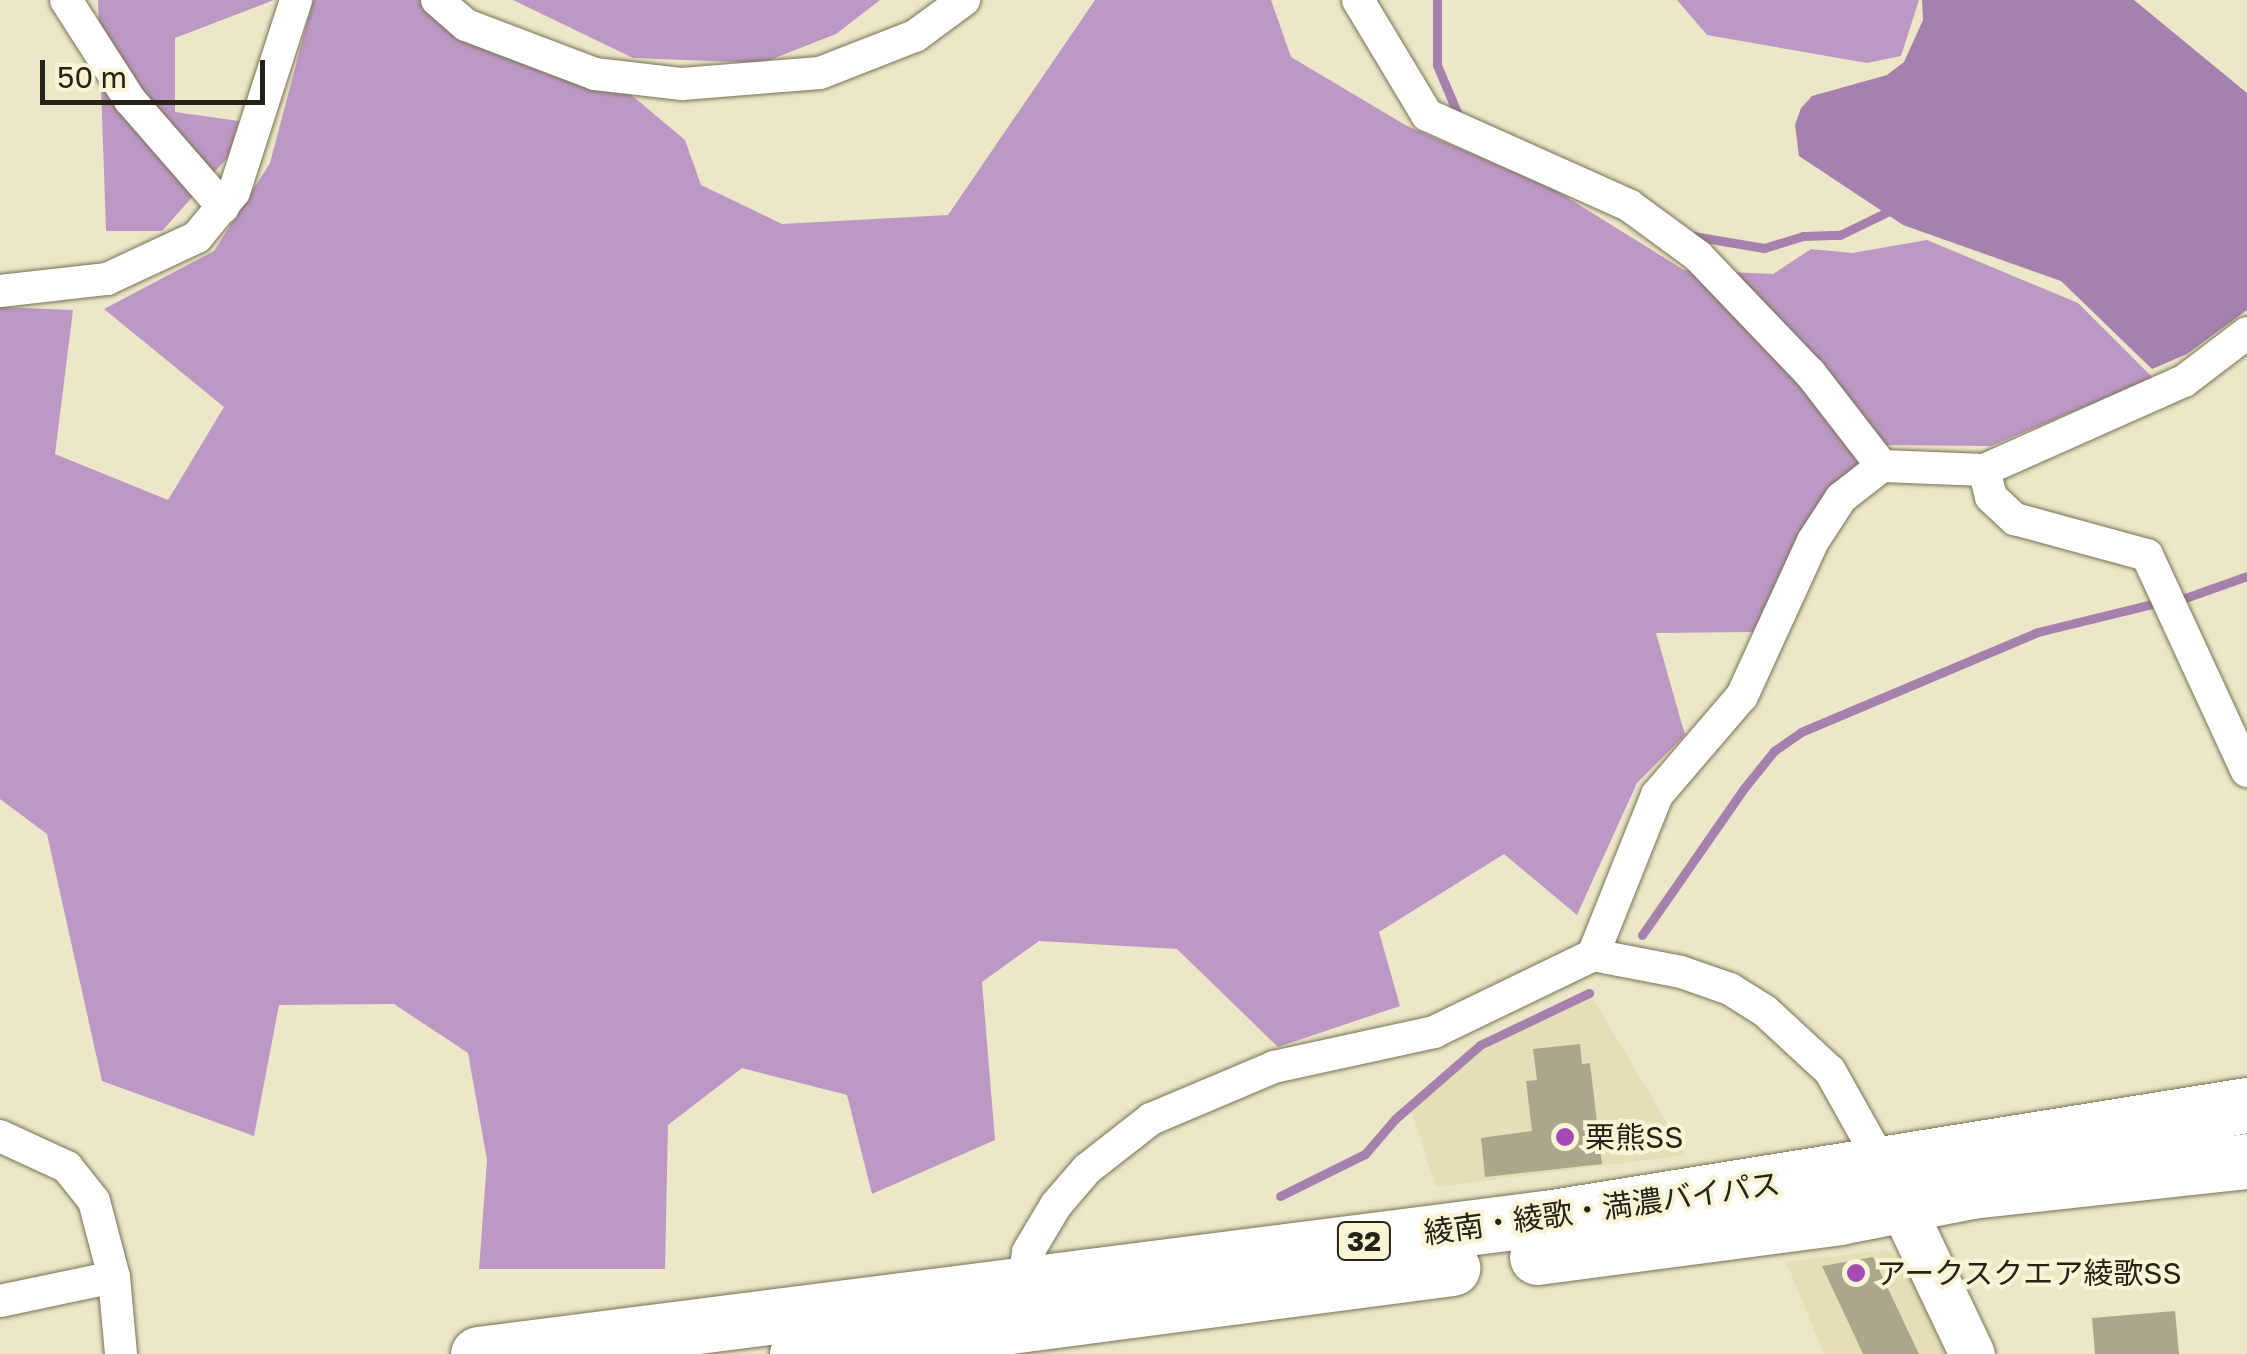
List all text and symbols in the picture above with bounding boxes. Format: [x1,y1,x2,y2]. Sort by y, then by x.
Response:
scale bar [45,40,270,102]
text: 50 m [57,59,127,95]
place label: 栗熊SS [1585,1119,1683,1155]
marker: 栗熊SS [1554,1126,1576,1148]
street label: 綾南・綾歌・満濃バイパス [1421,1165,1783,1251]
road number: 32 [1336,1218,1392,1264]
place label: アークスクエア綾歌SS [1876,1255,2183,1291]
marker: アークスクエア綾歌SS [1845,1262,1867,1284]

